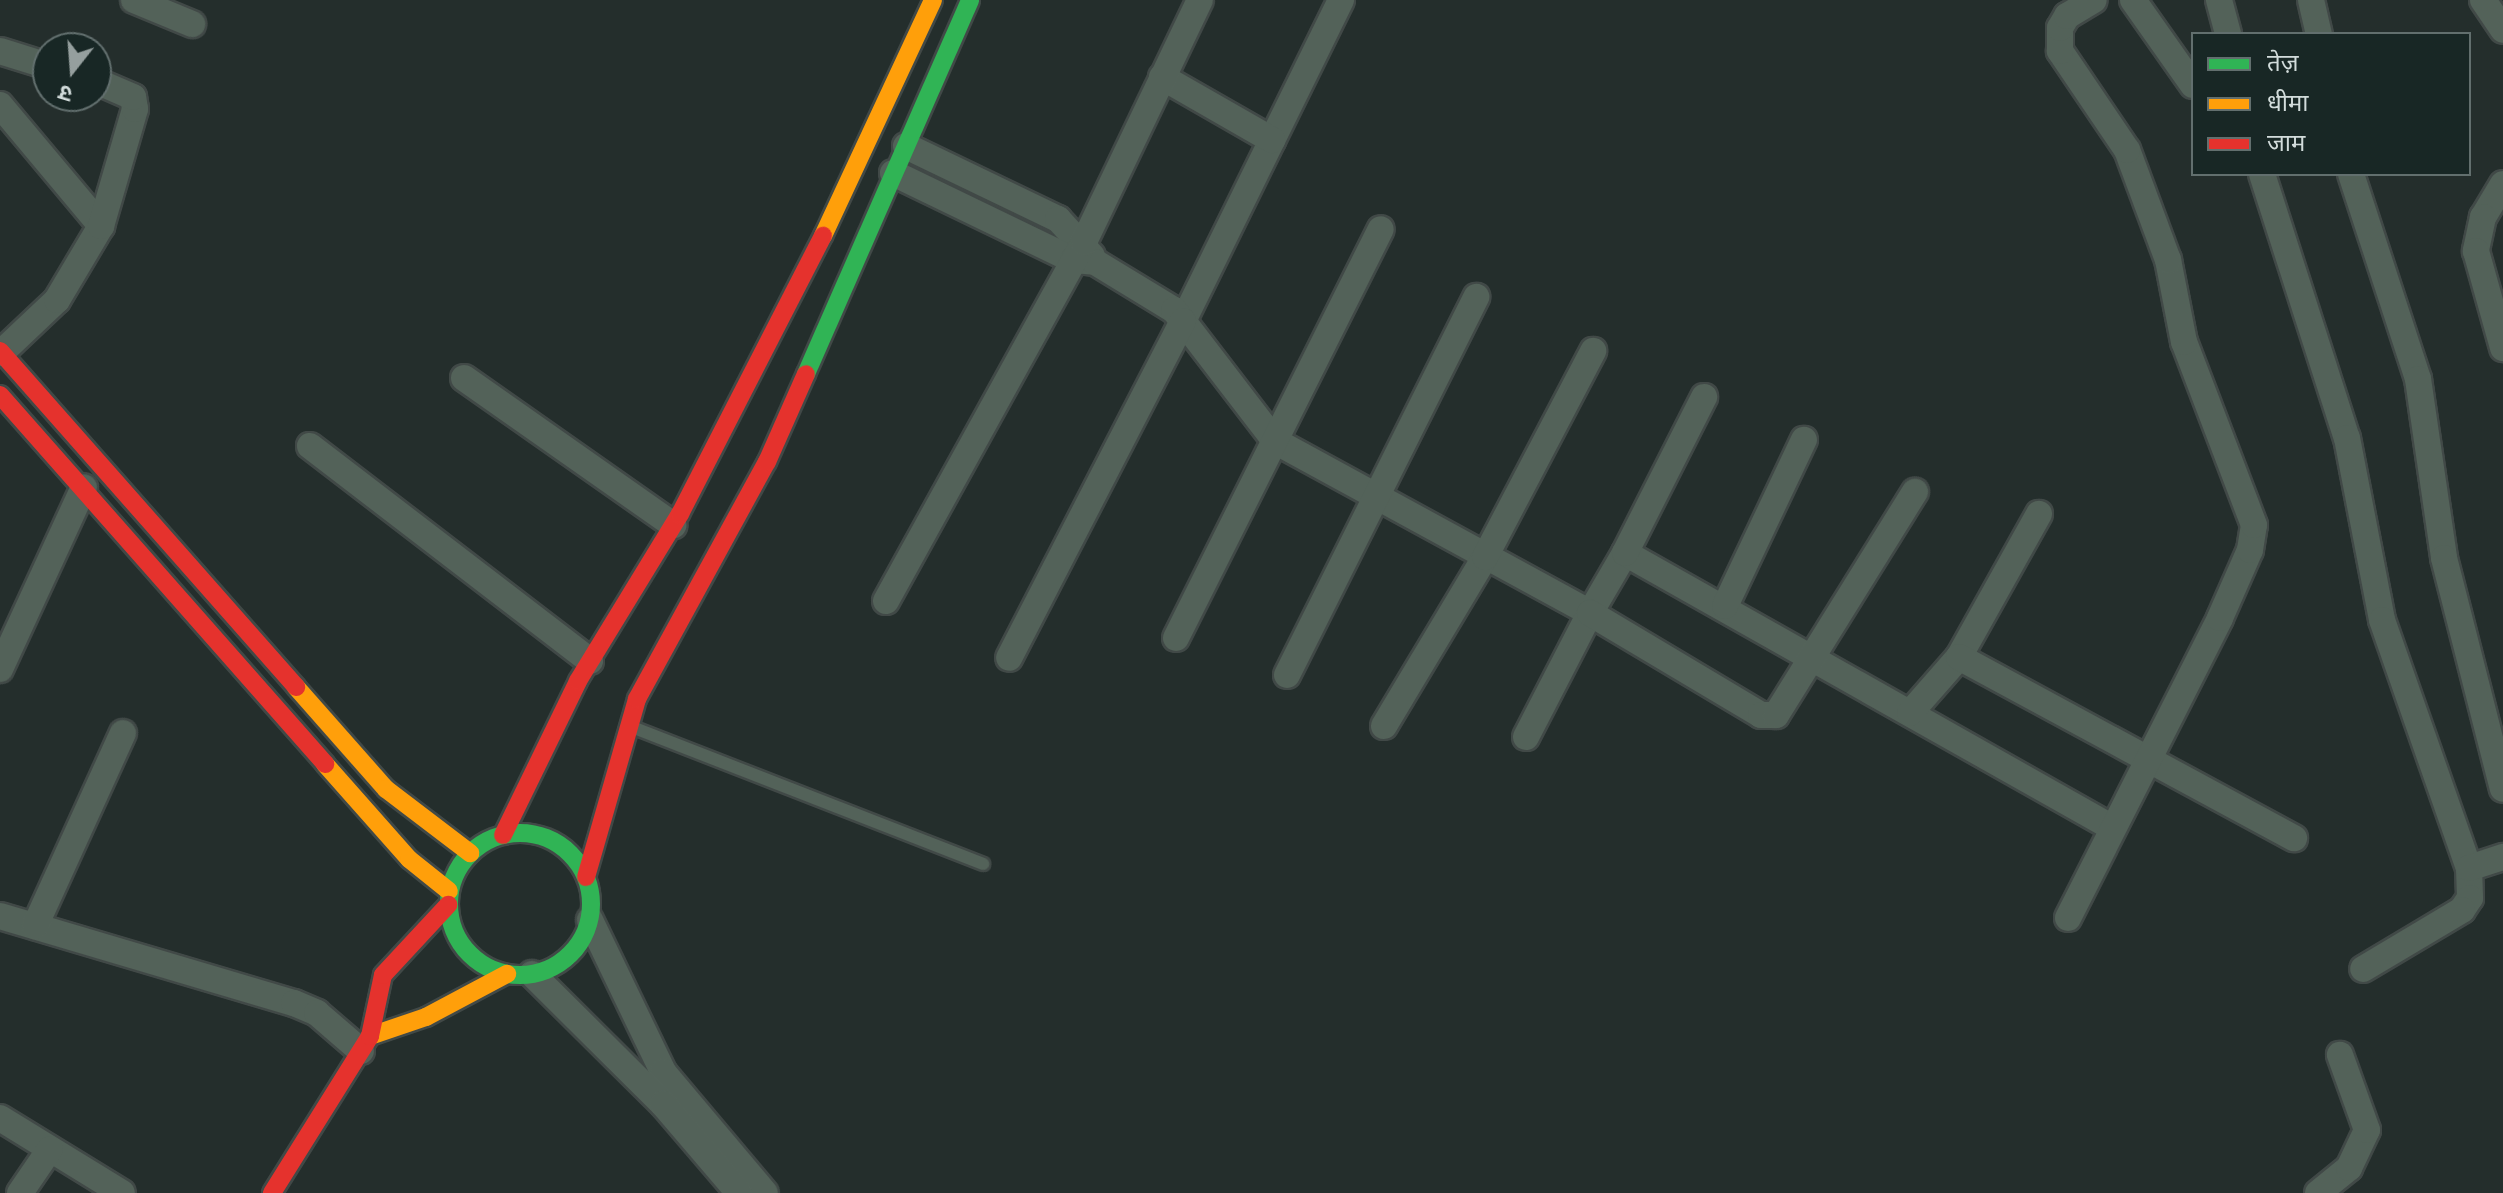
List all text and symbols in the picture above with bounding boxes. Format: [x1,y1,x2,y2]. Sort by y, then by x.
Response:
north arrow [32,32,112,112]
legend [2191,32,2471,176]
text: तेज़ [2267,48,2299,77]
text: उ [55,79,76,108]
text: धीमा [2267,88,2309,117]
text: जाम [2267,128,2305,157]

